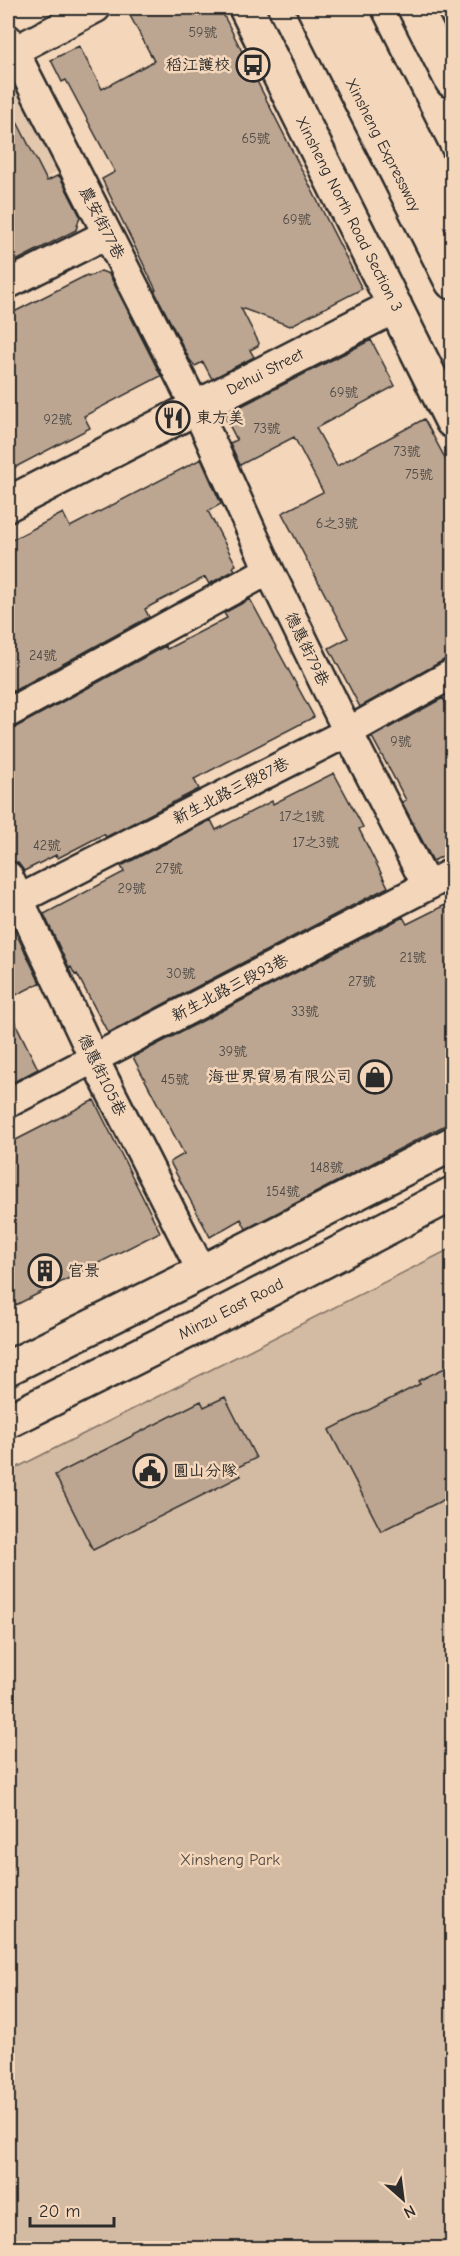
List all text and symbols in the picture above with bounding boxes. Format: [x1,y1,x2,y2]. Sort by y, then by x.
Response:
house number: 59號 [188,24,218,41]
bus stop icon: 稻江護校 [235,47,271,83]
place label: 稻江護校 [166,56,230,74]
street label: Xinsheng Expressway [342,75,425,215]
street label: Xinsheng North Road Section 3 [292,113,406,315]
house number: 65號 [241,130,271,147]
street label: 農安街77巷 [76,184,128,262]
house number: 69號 [282,211,312,228]
street label: Dehui Street [224,345,307,399]
house number: 69號 [329,384,359,401]
restaurant icon: 東方美 [155,400,191,436]
place label: 東方美 [196,409,244,427]
house number: 92號 [44,411,72,428]
house number: 73號 [253,420,281,437]
house number: 73號 [393,443,421,460]
house number: 75號 [405,466,433,483]
house number: 6之3號 [316,515,358,532]
street label: 德惠街79巷 [281,609,333,689]
house number: 24號 [29,647,57,664]
house number: 9號 [390,733,412,750]
street label: 新生北路三段87巷 [170,754,292,828]
house number: 17之1號 [279,808,325,825]
house number: 17之3號 [292,834,340,851]
house number: 42號 [33,837,61,854]
house number: 27號 [155,860,183,877]
house number: 29號 [118,880,146,897]
house number: 21號 [400,949,426,966]
street label: 新生北路三段93巷 [169,951,291,1025]
house number: 30號 [166,965,196,982]
house number: 27號 [348,973,376,990]
house number: 33號 [291,1003,319,1020]
street label: 德惠街105巷 [74,1031,130,1119]
house number: 39號 [219,1043,247,1060]
shop icon: 海世界貿易有限公司 [357,1059,393,1095]
place label: 海世界貿易有限公司 [208,1068,352,1086]
house number: 45號 [161,1071,189,1088]
house number: 148號 [310,1159,344,1176]
house number: 154號 [266,1183,300,1200]
building icon: 官景 [27,1253,63,1289]
place label: 官景 [68,1262,100,1280]
street label: Minzu East Road [176,1275,286,1343]
public building icon: 圓山分隊 [132,1453,168,1489]
place label: 圓山分隊 [173,1462,237,1480]
park label: Xinsheng Park [180,1851,280,1869]
north arrow [373,2169,433,2229]
scale bar [30,2190,114,2228]
text: 20 m [39,2201,80,2222]
text: N [401,2201,418,2222]

